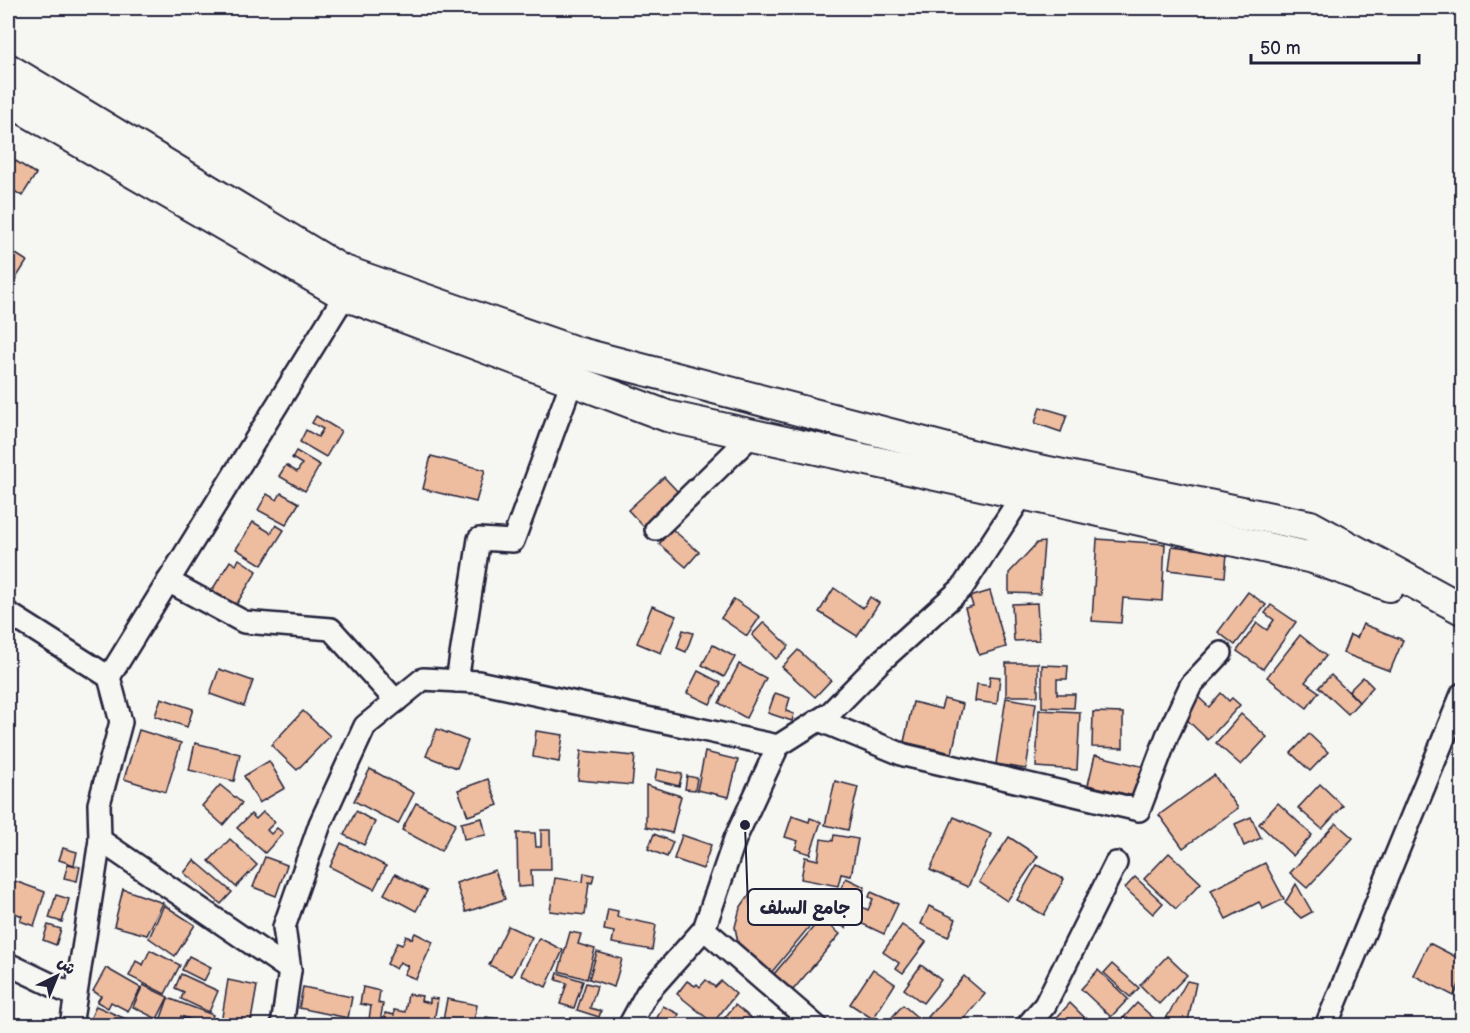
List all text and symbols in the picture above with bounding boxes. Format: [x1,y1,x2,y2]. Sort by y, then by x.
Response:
scale bar [1251,27,1419,65]
text: 50 m [1260,38,1301,59]
callout: جامع السلف [748,889,862,925]
text: جامع السلف [760,898,850,921]
north arrow [27,946,87,1006]
text: ش [53,953,79,979]

